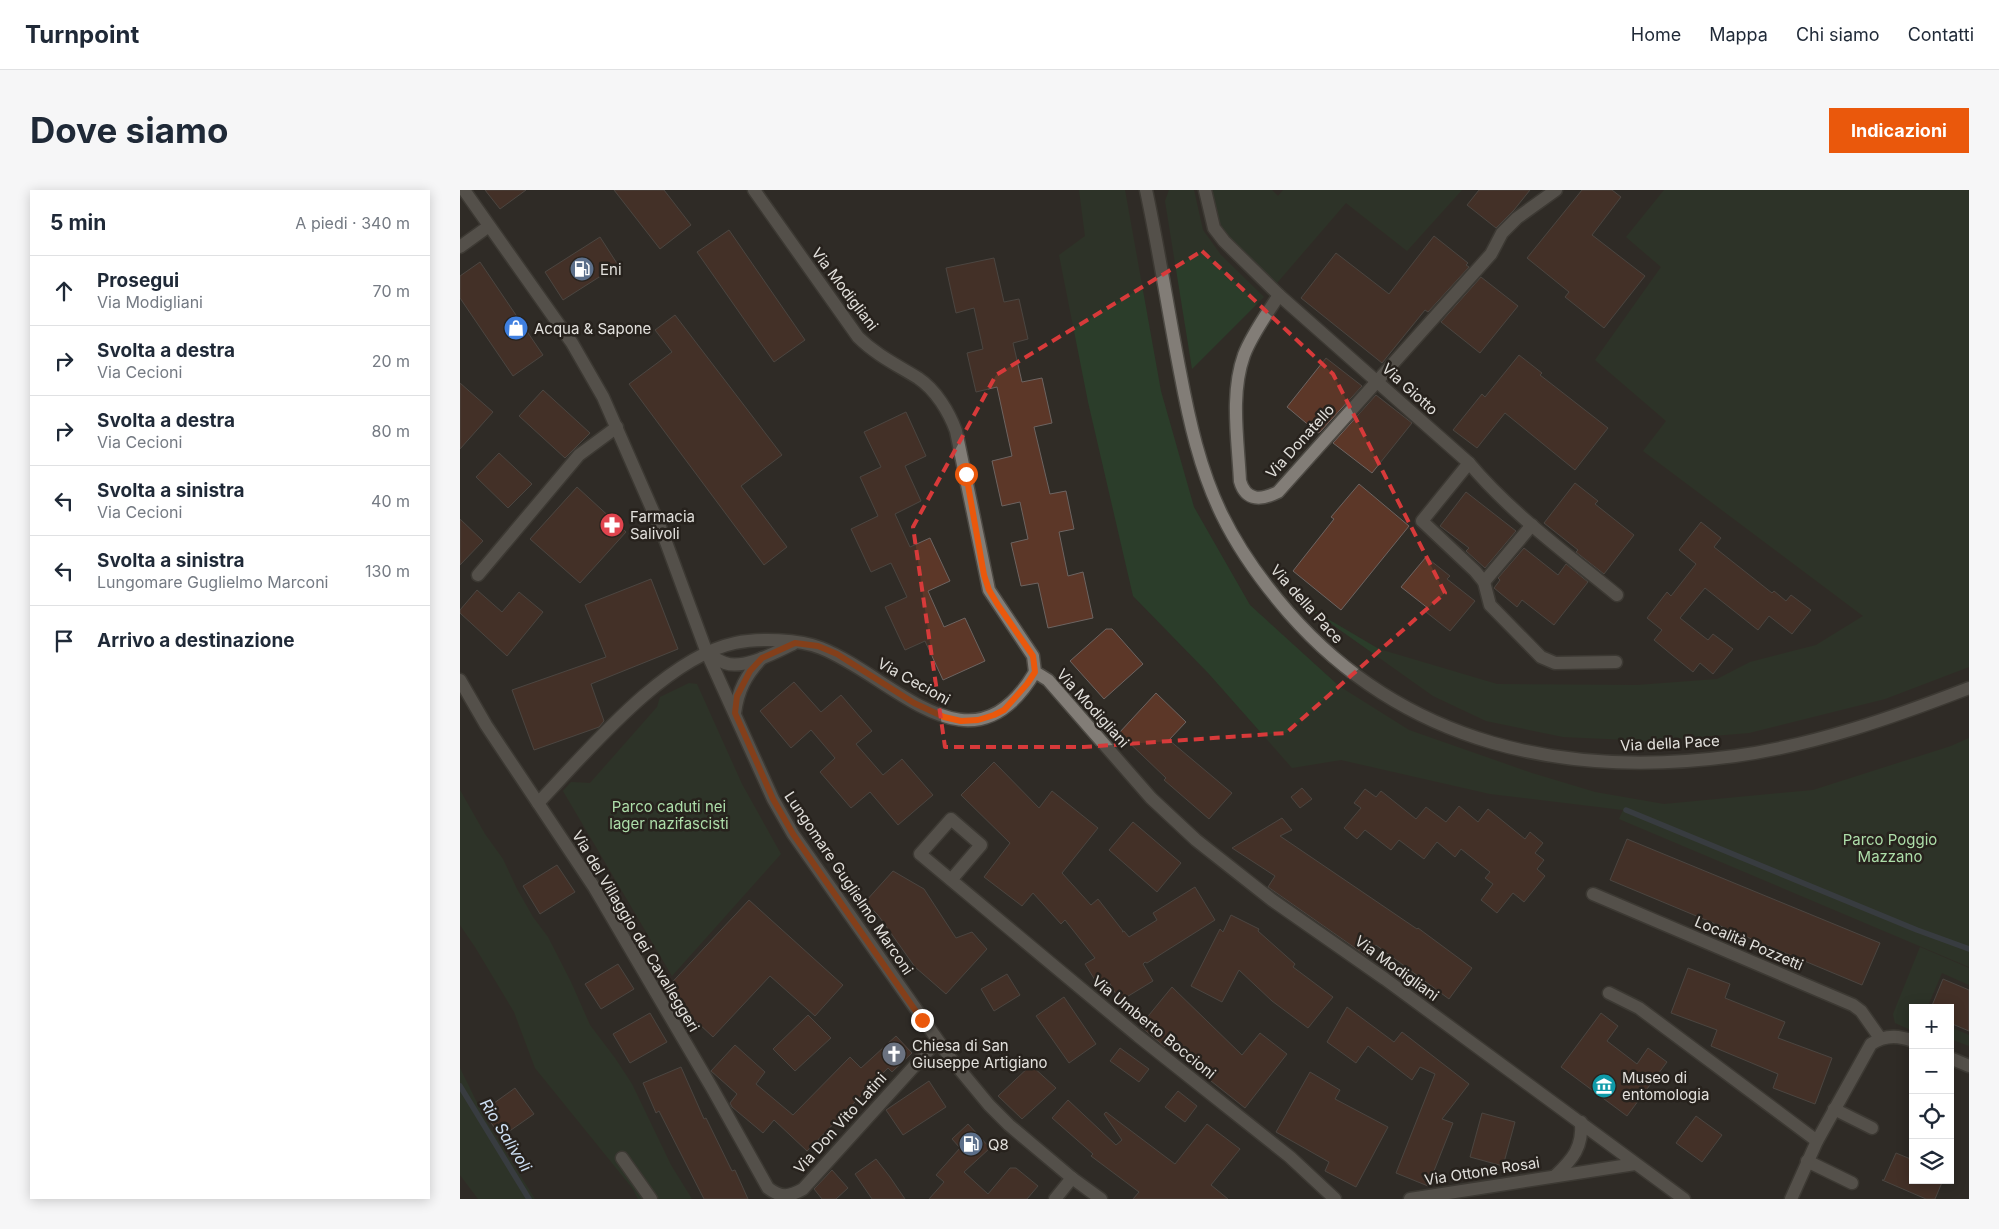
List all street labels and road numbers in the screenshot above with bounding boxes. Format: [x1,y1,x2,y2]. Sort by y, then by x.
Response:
street label: Via Modigliani [808,244,882,334]
street label: Via Giotto [1378,359,1442,419]
street label: Via Donatello [1262,400,1338,482]
street label: Via della Pace [1267,561,1347,647]
street label: Via Cecioni [874,653,954,709]
street label: Via Modigliani [1053,665,1133,751]
street label: Via della Pace [1620,731,1720,755]
street label: Lungomare Guglielmo Marconi [780,788,918,978]
street label: Via del Villaggio dei Cavalleggeri [568,827,704,1035]
street label: Località Pozzetti [1692,912,1806,974]
street label: Via Modigliani [1351,931,1443,1005]
street label: Via Umberto Boccioni [1088,971,1220,1083]
street label: Via Don Vito Latini [790,1069,890,1177]
street label: Via Ottone Rosai [1423,1152,1541,1190]

